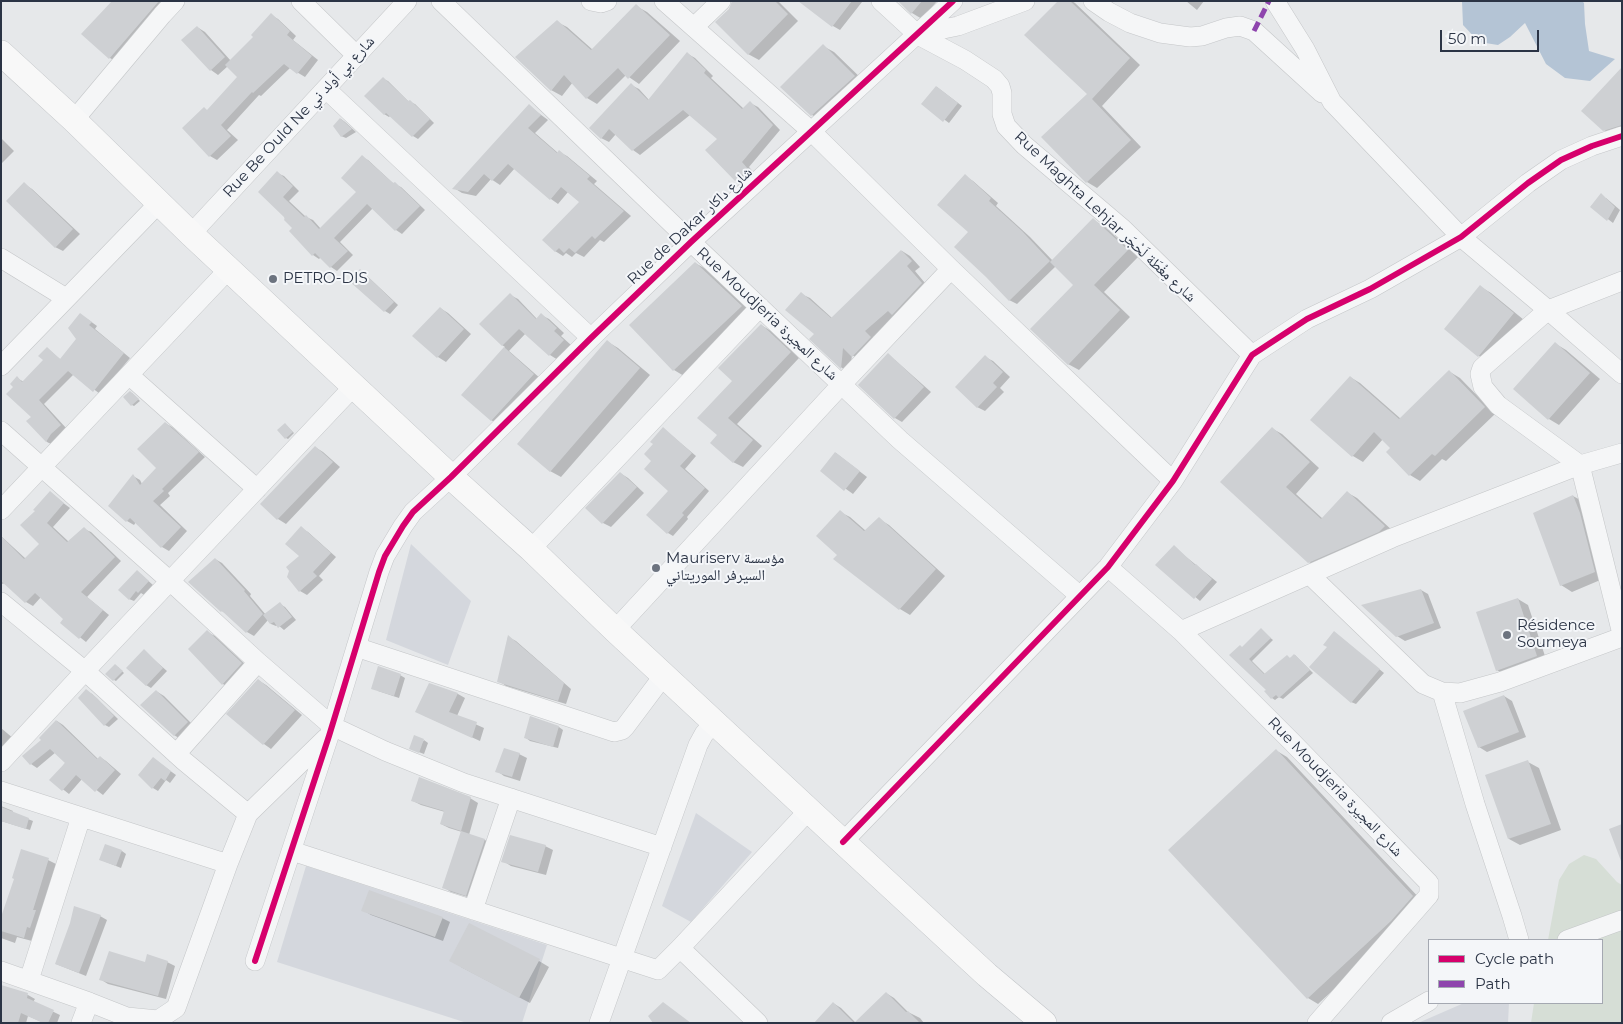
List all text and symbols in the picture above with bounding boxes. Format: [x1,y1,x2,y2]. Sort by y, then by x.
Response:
scale bar [1443,20,1542,52]
text: 50 m [1448,29,1486,48]
street label: Rue Be Ould Ne شارع بي أولد ني [219,33,379,201]
street label: Rue Maghta Lehjar شارع مِغْطَة لَحْجَر [1010,128,1200,306]
street label: Rue de Dakar شارع داكار [624,164,756,288]
street label: Rue Moudjeria شارع المجيرة [693,244,841,384]
place label: PETRO-DIS [283,270,368,288]
marker: PETRO-DIS [267,273,279,285]
place label: Mauriserv مؤسسة السيرفر الموريتاني [666,550,784,585]
marker: Mauriserv مؤسسة السيرفر الموريتاني [650,562,662,574]
place label: Résidence Soumeya [1517,617,1595,652]
marker: Résidence Soumeya [1501,629,1513,641]
street label: Rue Moudjeria شارع المجيرة [1264,714,1406,860]
legend [1428,939,1603,1004]
text: Cycle path [1475,949,1554,968]
text: Path [1475,974,1511,993]

